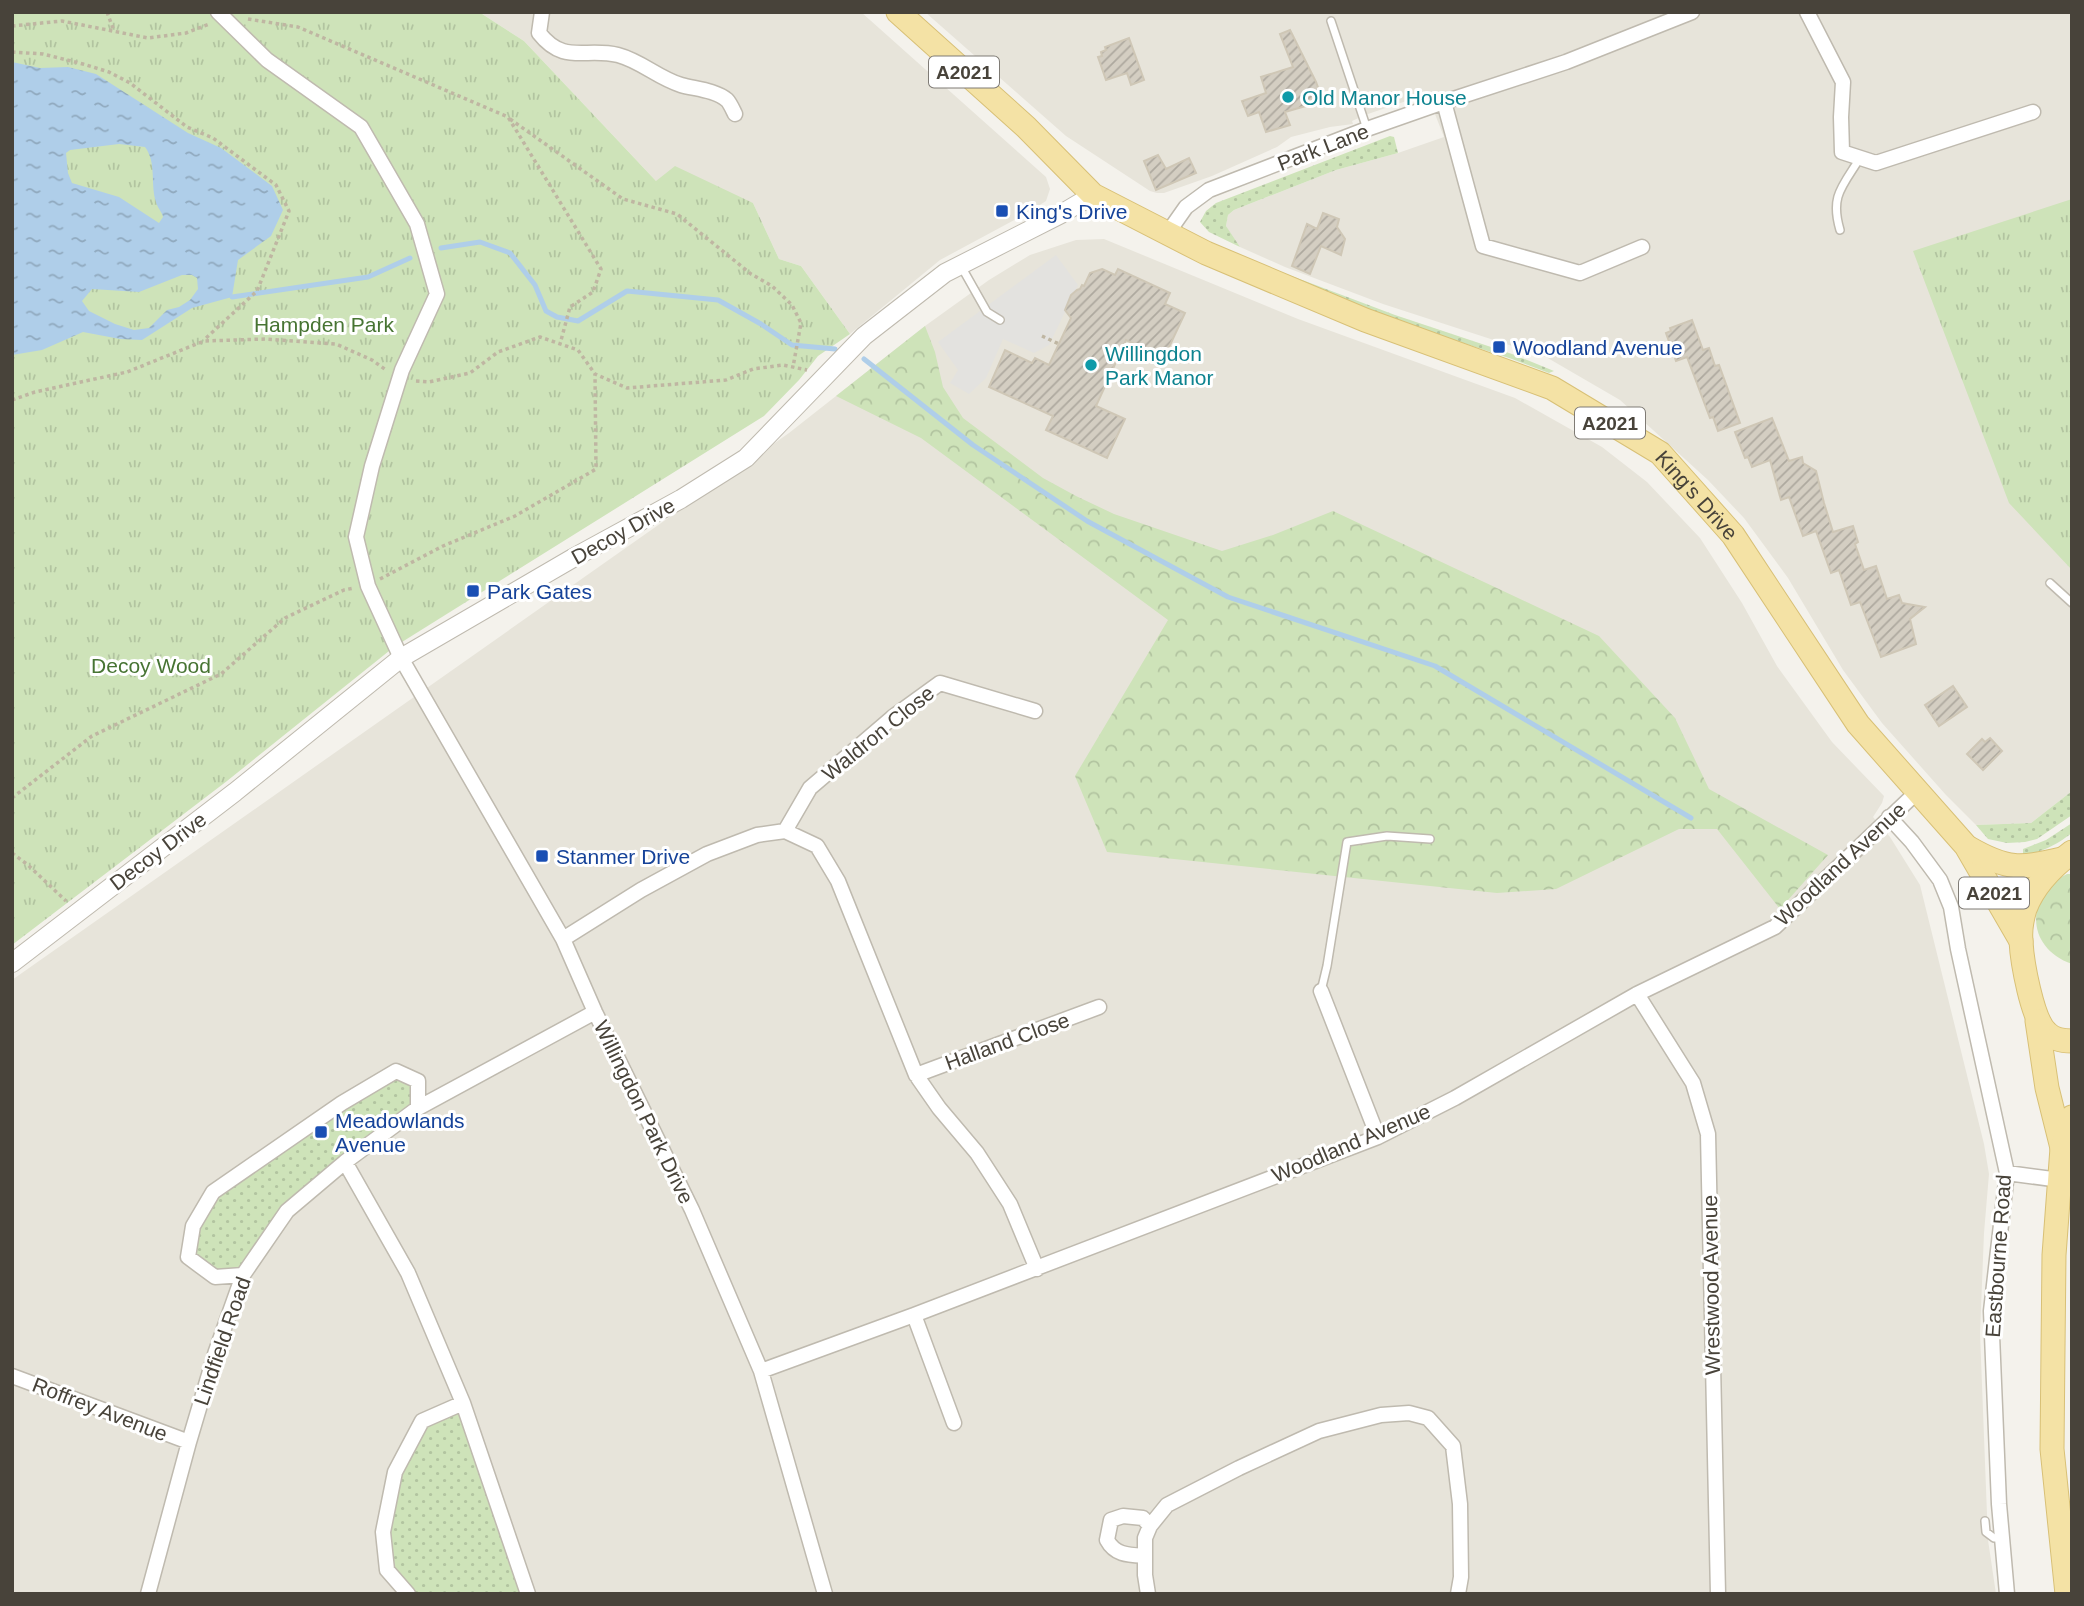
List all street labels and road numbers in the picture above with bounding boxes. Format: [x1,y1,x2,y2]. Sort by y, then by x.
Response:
road number: A2021 [929,57,999,88]
street label: Park Lane [1274,119,1372,175]
road number: A2021 [1575,408,1645,438]
street label: King's Drive [1652,445,1743,544]
street label: Decoy Drive [567,493,679,569]
street label: Waldron Close [818,681,938,785]
street label: Woodland Avenue [1770,798,1910,930]
street label: Decoy Drive [105,807,211,895]
road number: A2021 [1959,878,2029,908]
street label: Halland Close [942,1008,1072,1074]
street label: Willingdon Park Drive [590,1017,698,1207]
street label: Woodland Avenue [1268,1099,1434,1187]
street label: Eastbourne Road [1981,1174,2015,1338]
street label: Wrestwood Avenue [1698,1195,1724,1375]
street label: Lindfield Road [189,1274,255,1408]
street label: Roffrey Avenue [29,1373,171,1445]

